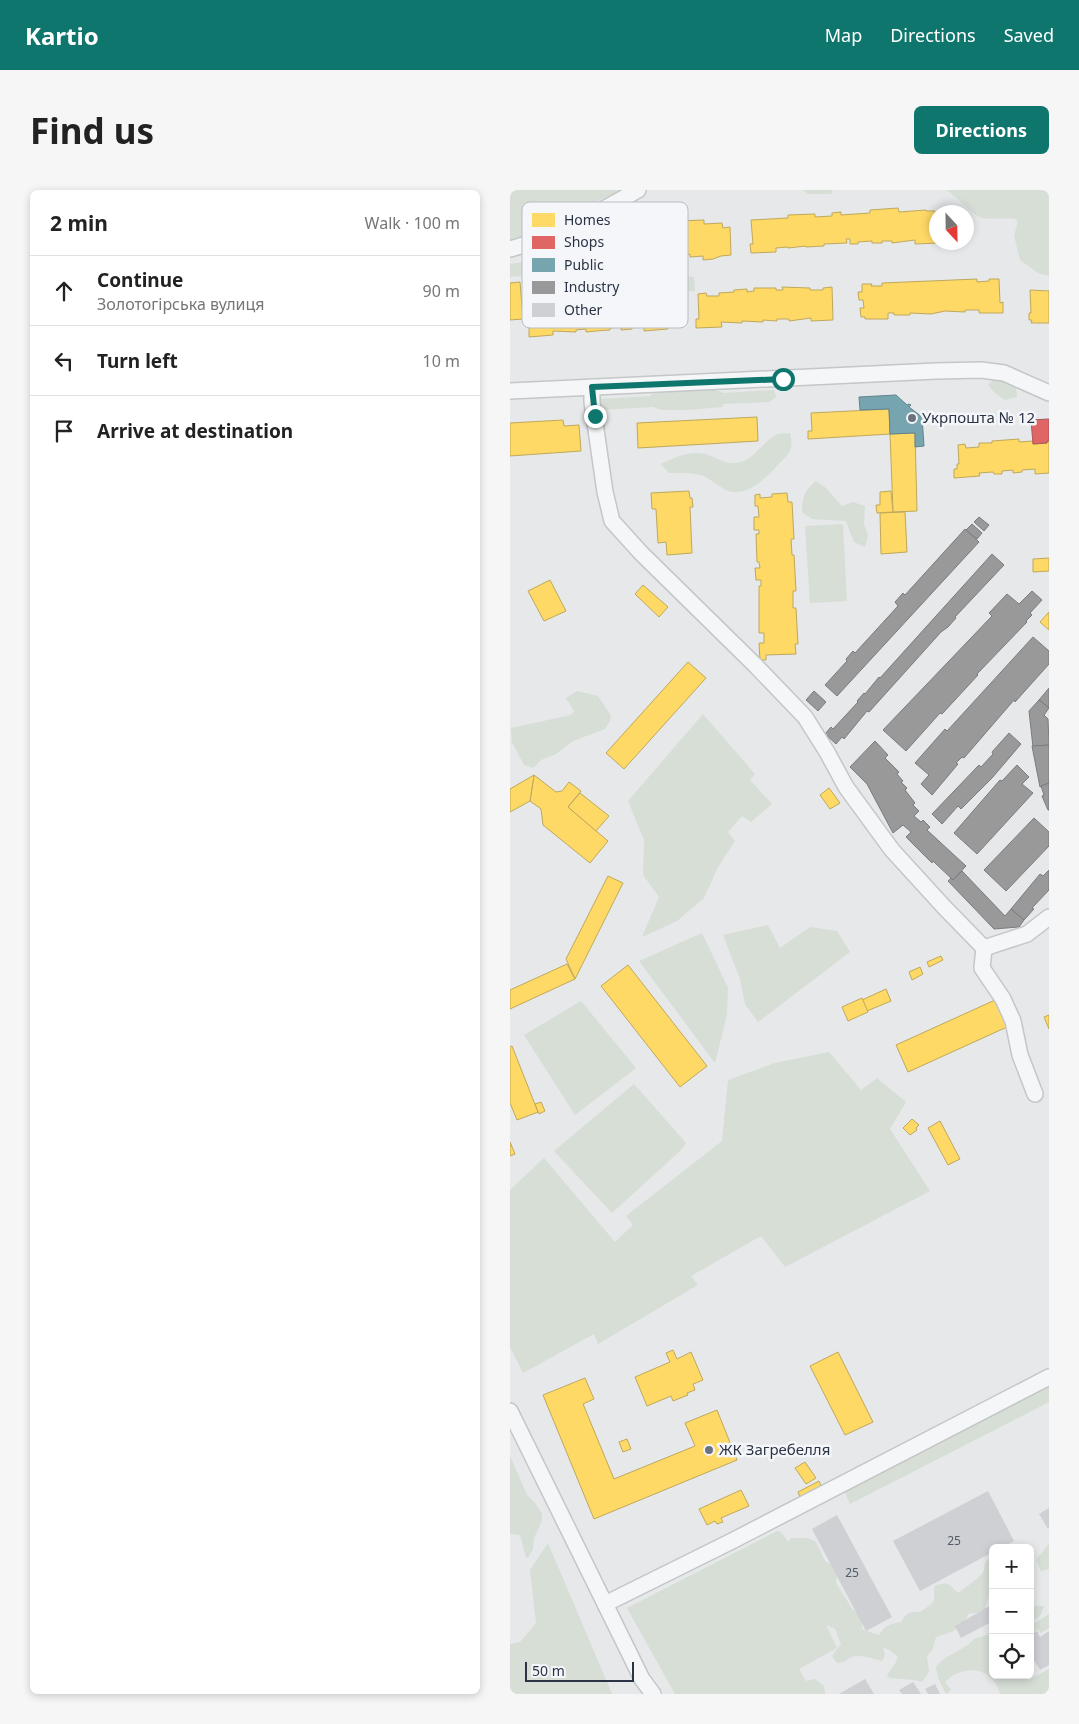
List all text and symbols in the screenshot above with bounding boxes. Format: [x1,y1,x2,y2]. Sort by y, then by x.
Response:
text: Kartio [25,19,99,52]
text: Map [825,23,862,47]
text: Directions [890,23,976,47]
text: Saved [1004,23,1054,47]
button: Directions [914,106,1049,154]
text: Find us [30,107,154,154]
legend [522,202,688,328]
north arrow [929,205,974,250]
text: 2 min [50,209,108,237]
text: Homes [564,210,611,229]
text: Walk · 100 m [365,212,460,234]
text: Shops [564,232,604,251]
text: Public [564,255,604,274]
text: Continue [97,267,183,293]
icon: ahead [50,277,78,305]
text: Industry [564,277,620,296]
text: 90 m [423,280,460,302]
text: Золотогірська вулиця [97,293,265,315]
text: Other [564,300,603,319]
icon: left [50,347,78,375]
text: Turn left [97,348,178,374]
text: 10 m [423,350,460,372]
route start [772,368,795,391]
route end [584,405,607,428]
place label: Укрпошта № 12 [922,407,1035,427]
marker: Укрпошта № 12 [906,412,918,424]
icon: arrive [50,417,78,445]
text: Arrive at destination [97,418,293,444]
place label: ЖК Загребелля [719,1439,830,1459]
marker: ЖК Загребелля [703,1444,715,1456]
house number: 25 [947,1532,961,1549]
map controls [989,1544,1034,1679]
button: + [989,1544,1034,1589]
house number: 25 [845,1564,859,1581]
button: − [989,1589,1034,1634]
button: locate [989,1634,1034,1679]
scale bar [525,1659,634,1682]
text: 50 m [532,1661,565,1680]

